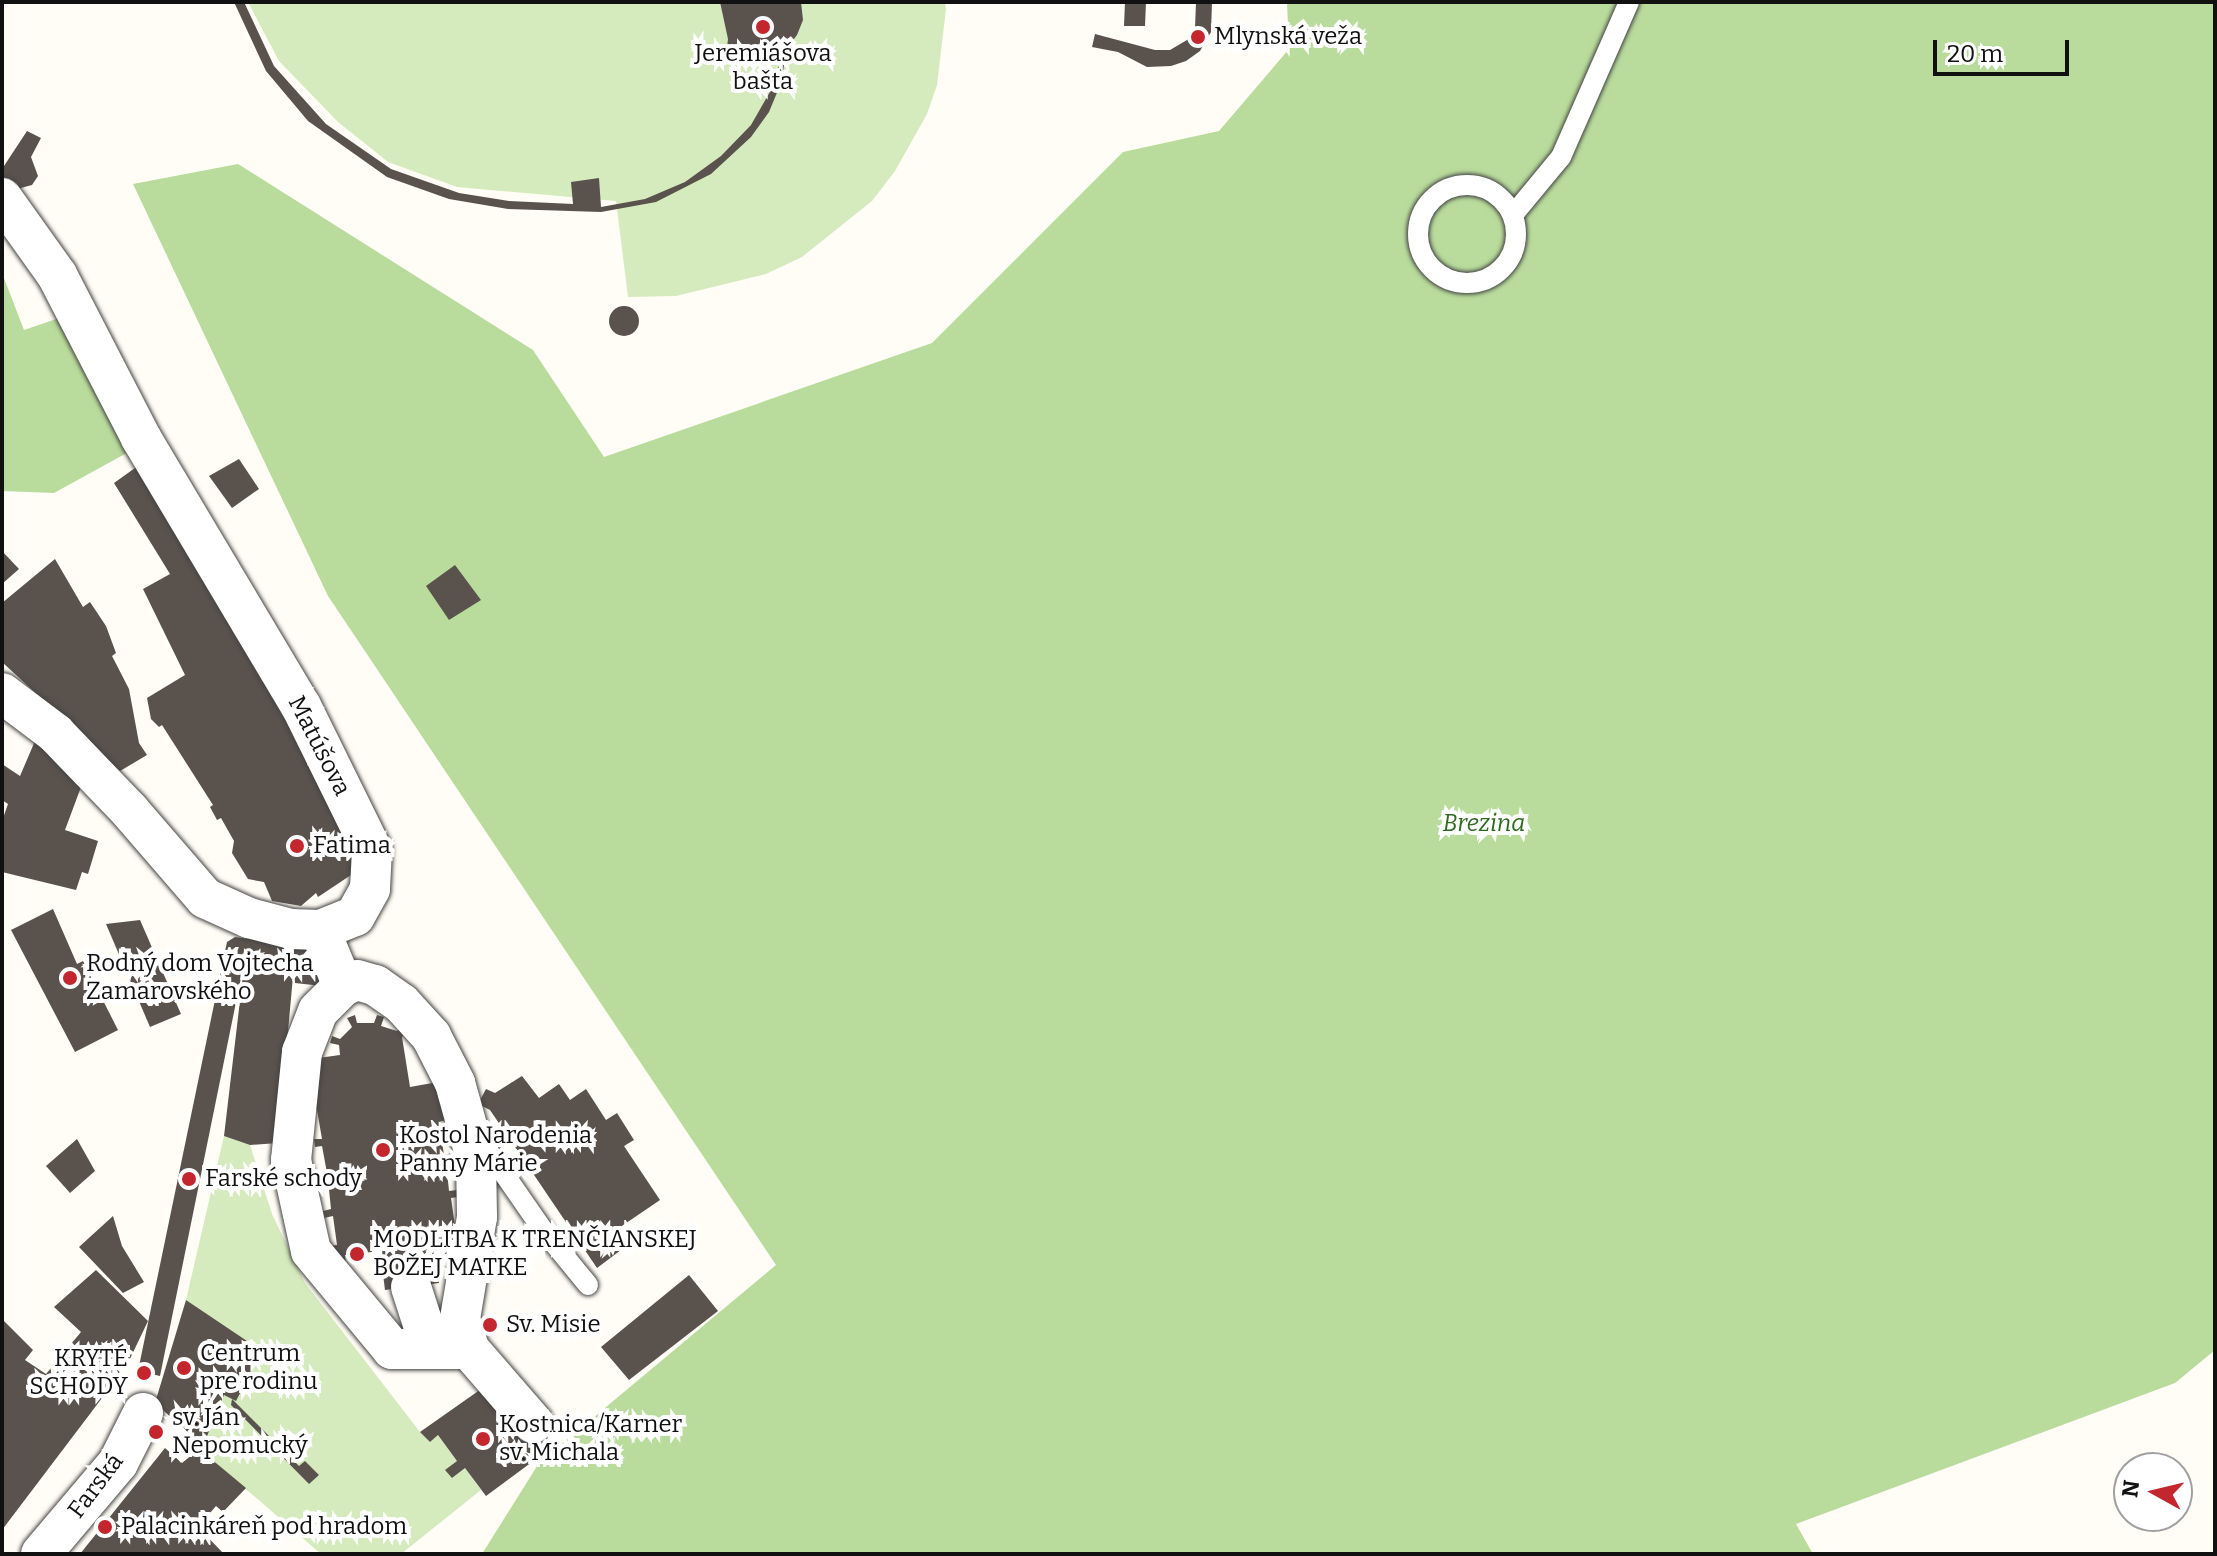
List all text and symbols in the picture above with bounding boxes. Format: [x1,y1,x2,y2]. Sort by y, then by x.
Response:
marker: Jeremiášova bašta [754,18,772,36]
place label: Mlynská veža [1214,23,1362,51]
scale bar [1937,24,2073,74]
marker: Mlynská veža [1189,28,1207,46]
place label: Jeremiášova bašta [694,40,832,96]
text: 20 m [1947,40,2003,68]
street label: Matúšova [282,691,356,801]
park label: Brezina [1443,810,1525,838]
place label: Fatima [313,832,391,860]
marker: Fatima [288,837,306,855]
place label: Rodný dom Vojtecha Zamarovského [86,950,314,1006]
marker: Rodný dom Vojtecha Zamarovského [61,969,79,987]
place label: Kostol Narodenia Panny Márie [399,1122,592,1178]
marker: Kostol Narodenia Panny Márie [374,1141,392,1159]
place label: Farské schody [205,1165,362,1193]
marker: Farské schody [180,1170,198,1188]
place label: MODLITBA K TRENČIANSKEJ BOŽEJ MATKE [373,1226,697,1282]
marker: MODLITBA K TRENČIANSKEJ BOŽEJ MATKE [348,1245,366,1263]
place label: Sv. Misie [506,1311,601,1339]
marker: Sv. Misie [481,1316,499,1334]
place label: Centrum pre rodinu [200,1340,318,1396]
place label: KRYTÉ SCHODY [29,1345,128,1401]
marker: Centrum pre rodinu [175,1359,193,1377]
marker: KRYTÉ SCHODY [135,1364,153,1382]
place label: sv. Ján Nepomucký [172,1404,308,1460]
place label: Kostnica/Karner sv. Michala [499,1411,682,1467]
marker: sv. Ján Nepomucký [147,1423,165,1441]
marker: Kostnica/Karner sv. Michala [474,1430,492,1448]
street label: Farská [62,1448,130,1524]
north arrow [2113,1452,2193,1532]
text: N [2116,1479,2145,1499]
place label: Palacinkáreň pod hradom [121,1513,407,1541]
marker: Palacinkáreň pod hradom [96,1518,114,1536]

